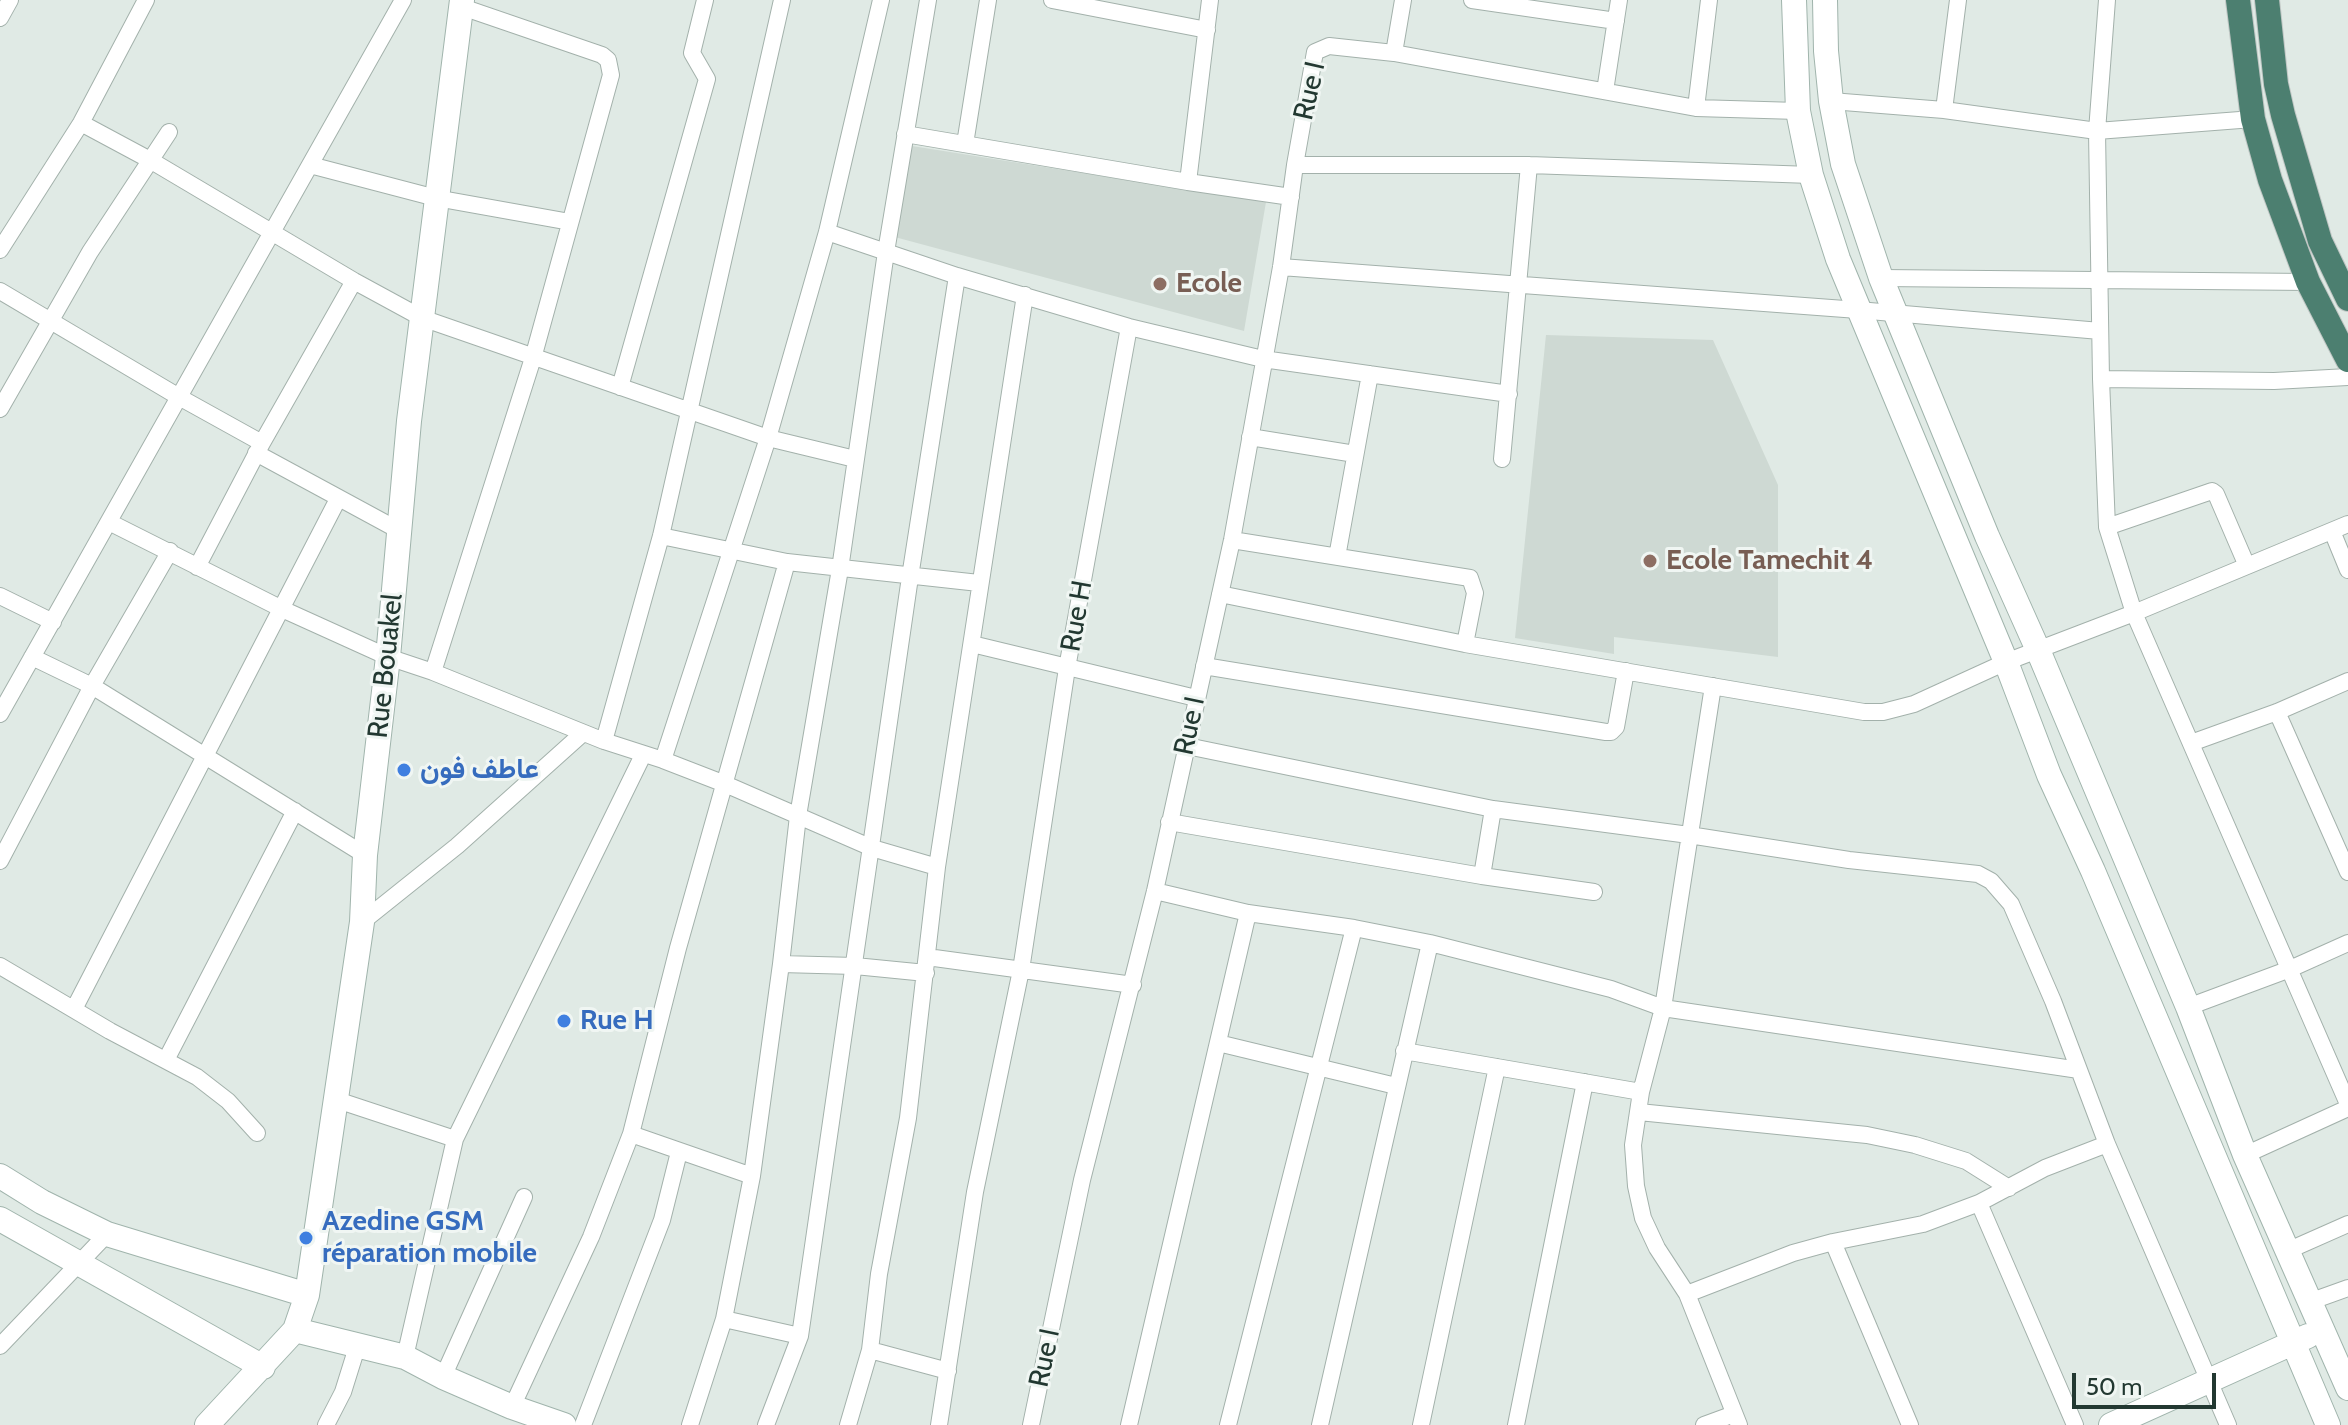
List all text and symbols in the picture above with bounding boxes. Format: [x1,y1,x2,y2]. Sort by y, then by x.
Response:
street label: Rue I [1287,58,1333,124]
place label: Ecole [1176,267,1242,301]
marker: Ecole [1151,275,1169,293]
place label: Ecole Tamechit 4 [1666,544,1873,578]
marker: Ecole Tamechit 4 [1641,552,1659,570]
street label: Rue H [1054,578,1100,654]
street label: Rue Bouakel [362,592,410,740]
street label: Rue I [1167,694,1213,758]
place label: عاطف فون [420,753,539,787]
marker: عاطف فون [395,761,413,779]
place label: Rue H [580,1004,654,1038]
marker: Rue H [555,1012,573,1030]
place label: Azedine GSM réparation mobile [322,1205,537,1271]
marker: Azedine GSM réparation mobile [297,1229,315,1247]
street label: Rue I [1022,1326,1068,1390]
scale bar [2076,1357,2220,1407]
text: 50 m [2086,1372,2142,1401]

